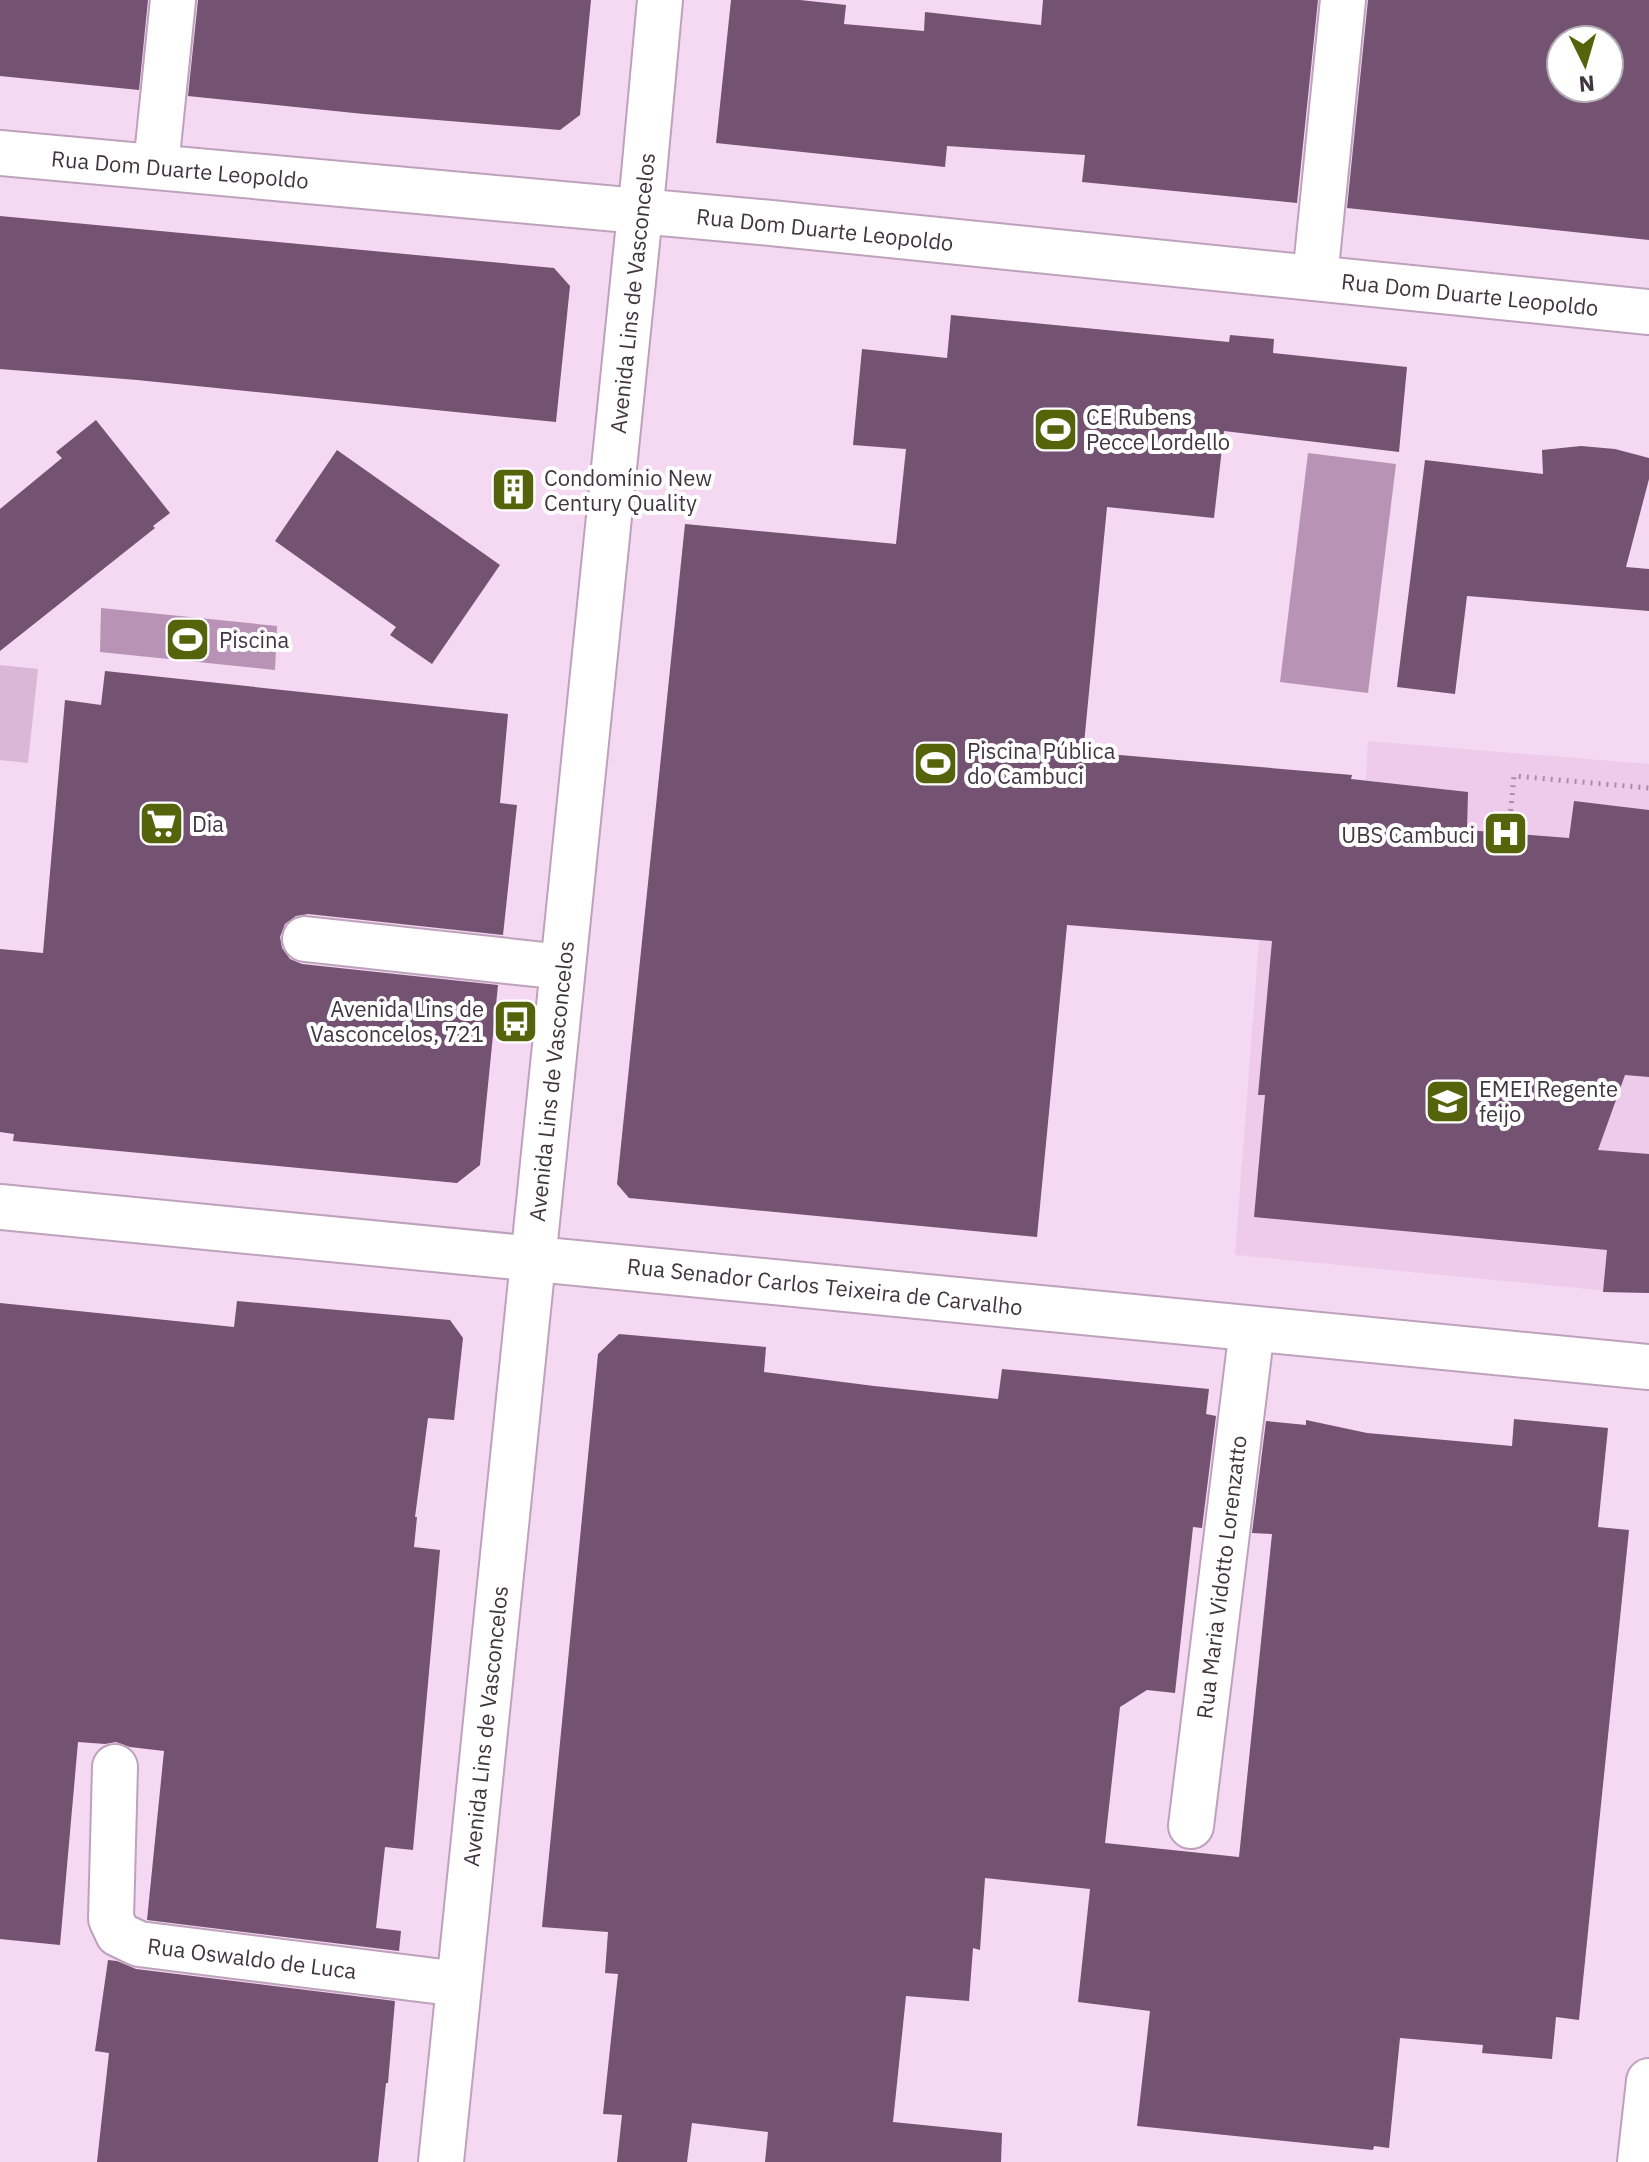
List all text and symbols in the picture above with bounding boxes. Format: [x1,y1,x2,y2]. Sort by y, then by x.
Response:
north arrow [1545,24,1625,104]
text: N [1578,69,1596,100]
street label: Rua Dom Duarte Leopoldo [50,143,310,195]
street label: Avenida Lins de Vasconcelos [603,151,661,435]
street label: Rua Dom Duarte Leopoldo [695,201,955,257]
street label: Rua Dom Duarte Leopoldo [1340,266,1600,322]
place label: CE Rubens Pecce Lordello [1086,402,1230,456]
sports icon: CE Rubens Pecce Lordello [1031,405,1079,453]
place label: Condomínio New Century Quality [544,463,712,517]
building icon: Condomínio New Century Quality [489,466,537,514]
sports icon: Piscina [164,615,212,663]
place label: Piscina [219,625,290,654]
place label: Piscina Pública do Cambuci [967,736,1116,790]
sports icon: Piscina Pública do Cambuci [912,739,960,787]
supermarket icon: Dia [137,799,185,847]
place label: Dia [192,809,224,838]
hospital icon: UBS Cambuci [1482,810,1530,858]
place label: UBS Cambuci [1341,820,1475,849]
street label: Avenida Lins de Vasconcelos [522,939,580,1223]
place label: Avenida Lins de Vasconcelos, 721 [310,994,484,1048]
bus stop icon: Avenida Lins de Vasconcelos, 721 [491,997,539,1045]
place label: EMEI Regente feijo [1479,1074,1618,1128]
school or university icon: EMEI Regente feijo [1424,1077,1472,1125]
street label: Rua Senador Carlos Teixeira de Carvalho [626,1251,1024,1321]
street label: Rua Maria Vidotto Lorenzatto [1189,1434,1253,1720]
street label: Avenida Lins de Vasconcelos [456,1584,514,1868]
street label: Rua Oswaldo de Luca [146,1931,358,1985]

